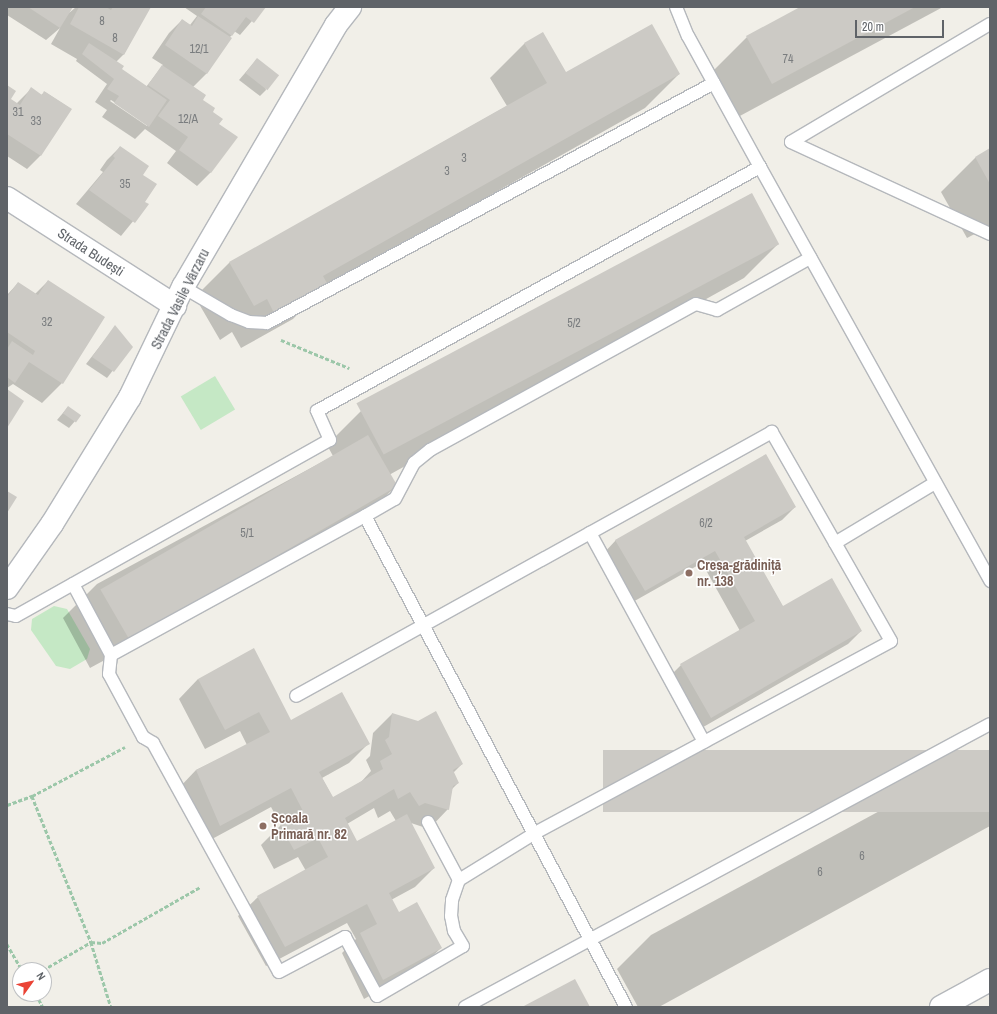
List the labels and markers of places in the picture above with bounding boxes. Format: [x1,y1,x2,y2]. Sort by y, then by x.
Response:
place label: Creșa-grădiniță nr. 138 [697,557,781,590]
marker: Creșa-grădiniță nr. 138 [684,568,694,578]
place label: Școala Primară nr. 82 [271,810,347,842]
marker: Școala Primară nr. 82 [258,821,268,831]

